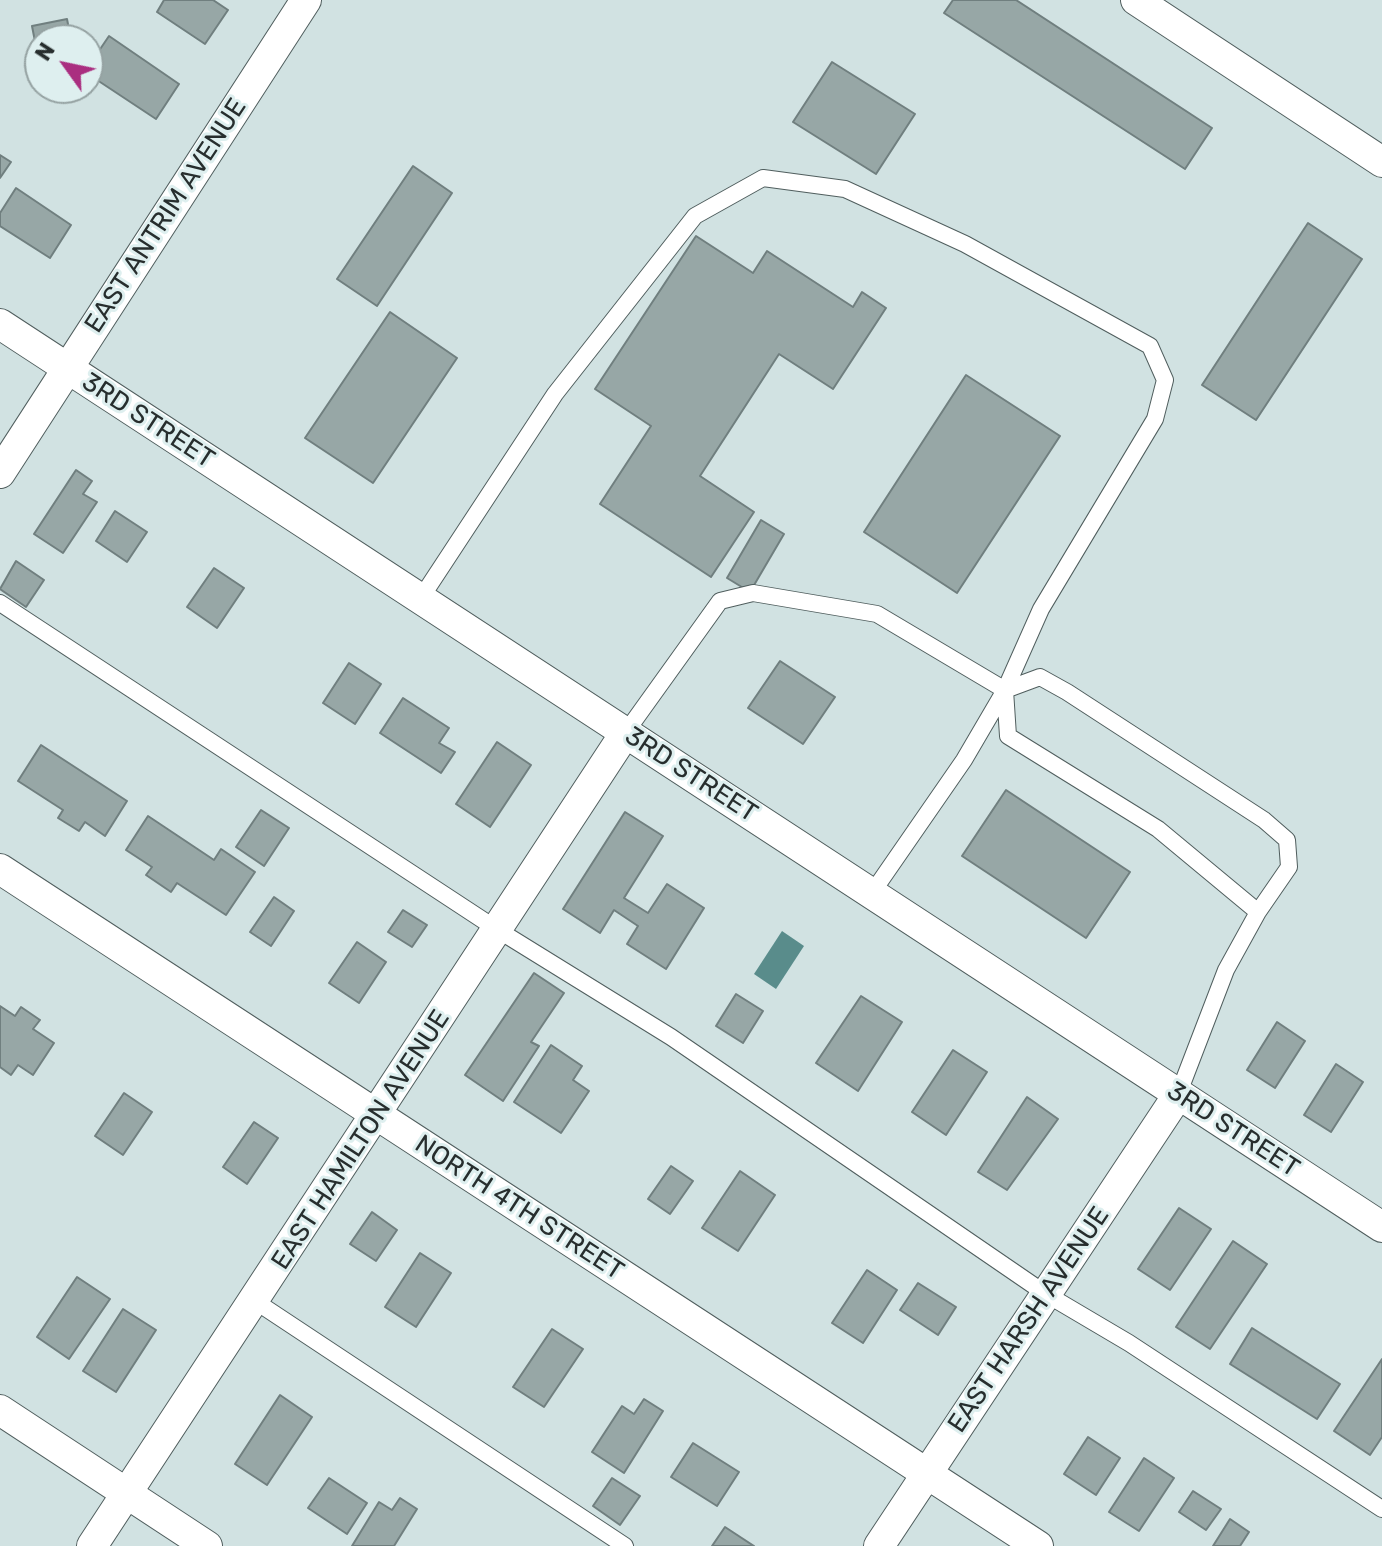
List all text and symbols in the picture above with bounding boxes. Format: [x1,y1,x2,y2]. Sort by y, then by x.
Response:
north arrow [24,24,104,104]
text: N [29,38,61,66]
street label: EAST ANTRIM AVENUE [79,93,253,339]
street label: 3RD STREET [76,367,220,475]
street label: 3RD STREET [619,721,763,829]
street label: EAST HAMILTON AVENUE [265,1004,457,1276]
street label: 3RD STREET [1161,1076,1305,1184]
street label: NORTH 4TH STREET [409,1129,629,1287]
street label: EAST HARSH AVENUE [942,1201,1116,1439]

